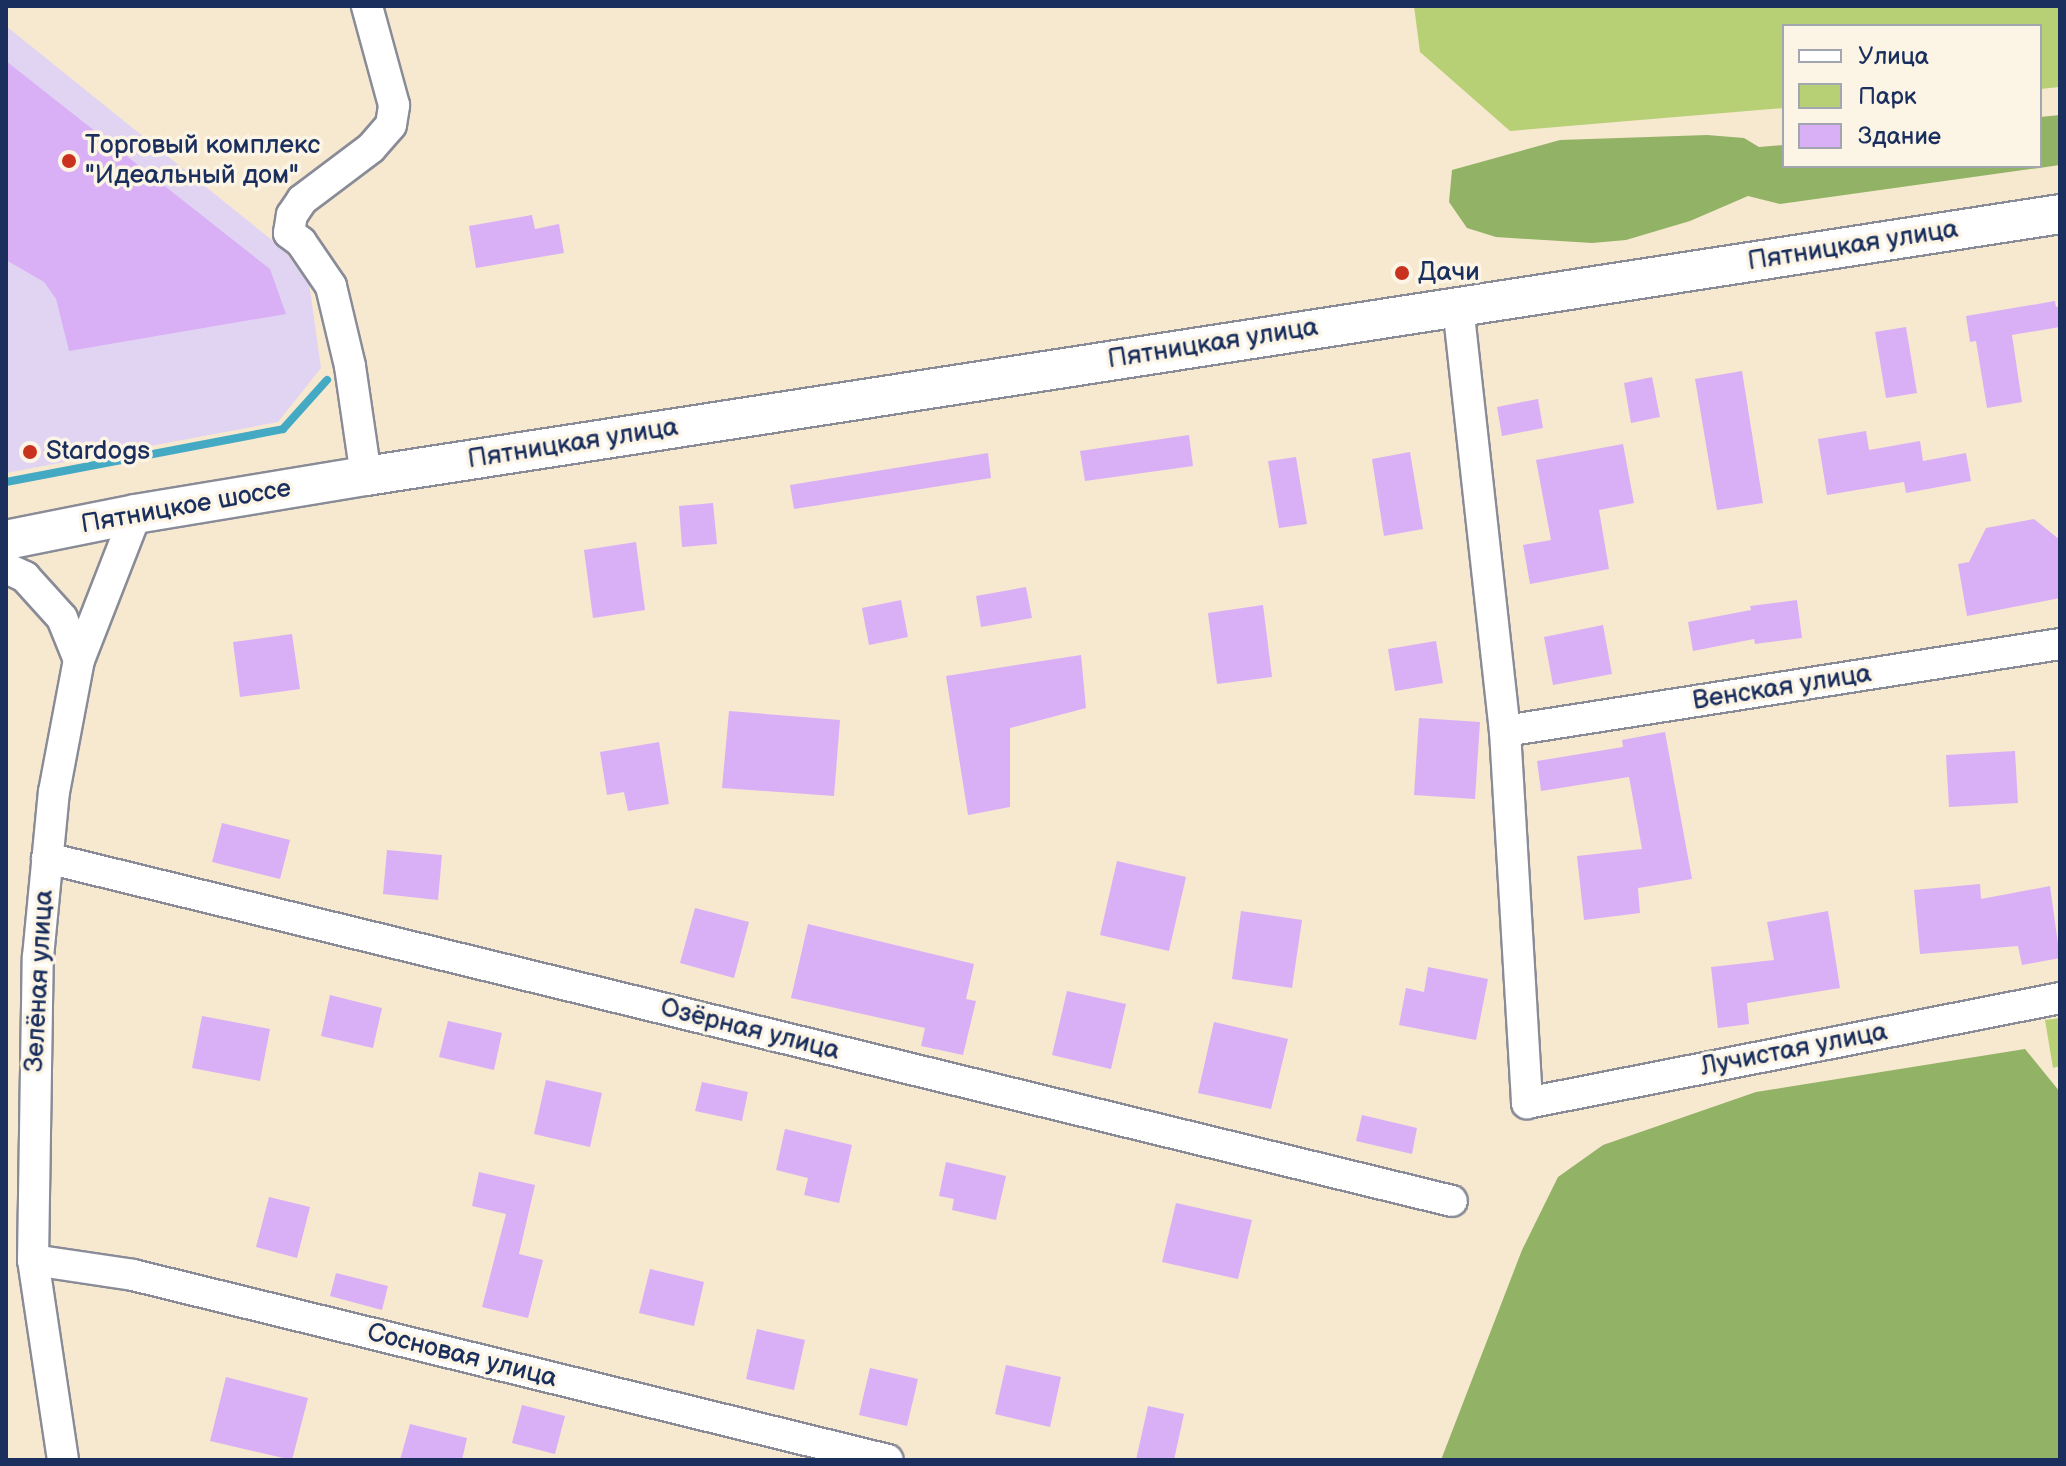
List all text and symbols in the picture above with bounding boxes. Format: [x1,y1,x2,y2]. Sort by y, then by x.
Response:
legend [1782,24,2042,168]
text: Улица [1858,42,1929,71]
text: Парк [1858,82,1916,111]
text: Здание [1858,122,1941,151]
place label: Торговый комплекс "Идеальный дом" [85,130,320,192]
marker: Торговый комплекс "Идеальный дом" [60,152,78,170]
street label: Пятницкая улица [1746,214,1960,278]
place label: Дачи [1418,257,1480,289]
marker: Дачи [1393,264,1411,282]
street label: Пятницкая улица [1106,312,1320,376]
street label: Пятницкая улица [466,412,680,476]
place label: Stardogs [46,436,150,468]
marker: Stardogs [21,443,39,461]
street label: Пятницкое шоссе [79,473,293,541]
street label: Венская улица [1690,658,1874,718]
street label: Зелёная улица [20,889,60,1073]
street label: Озёрная улица [657,993,843,1067]
street label: Лучистая улица [1698,1017,1890,1083]
street label: Сосновая улица [364,1317,560,1395]

